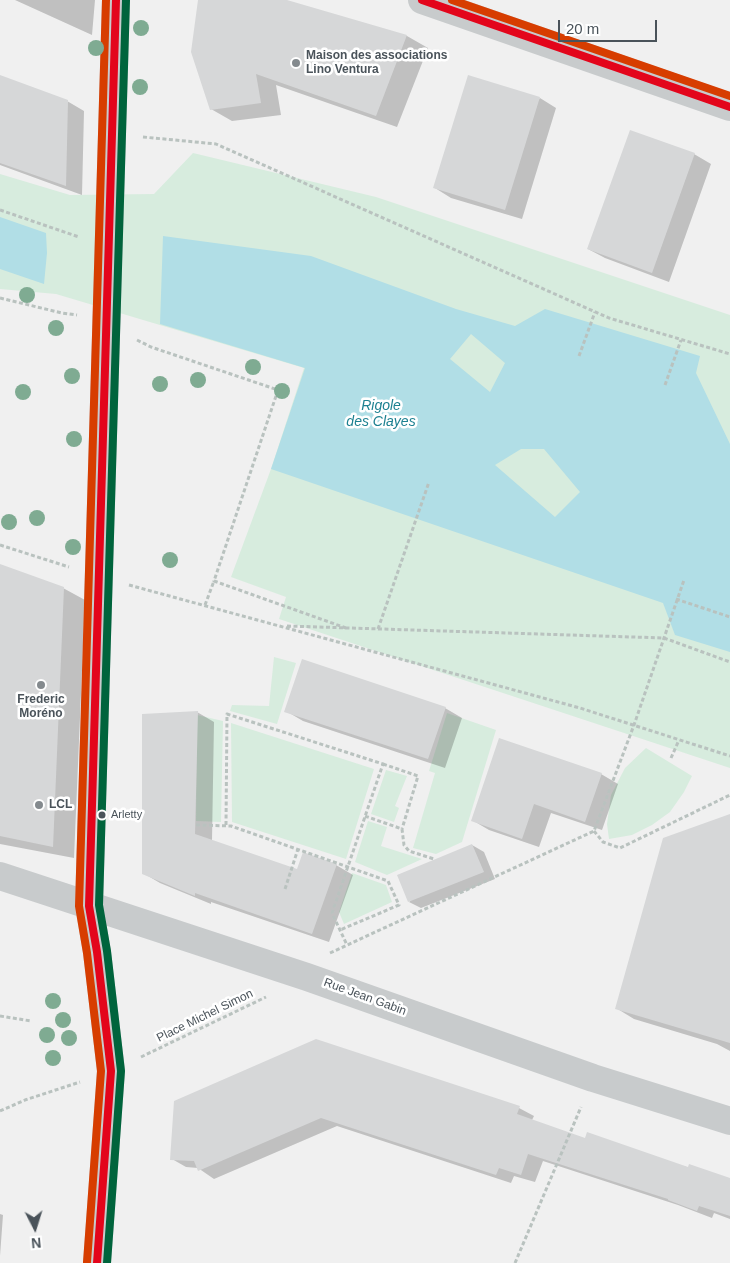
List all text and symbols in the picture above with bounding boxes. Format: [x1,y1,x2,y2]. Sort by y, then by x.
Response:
scale bar [560,10,659,42]
text: 20 m [566,20,599,37]
place label: Maison des associations Lino Ventura [306,49,447,77]
marker: Maison des associations Lino Ventura [290,57,302,69]
water label: Rigole des Clayes [346,398,416,431]
marker: Frederic Moréno [35,679,47,691]
place label: Frederic Moréno [17,693,65,721]
place label: LCL [49,798,72,812]
marker: LCL [33,799,45,811]
place label: Arletty [111,808,142,822]
marker: Arletty [97,810,107,820]
street label: Rue Jean Gabin [322,975,408,1019]
street label: Place Michel Simon [154,986,256,1046]
north arrow [10,1203,60,1253]
text: N [31,1235,42,1251]

